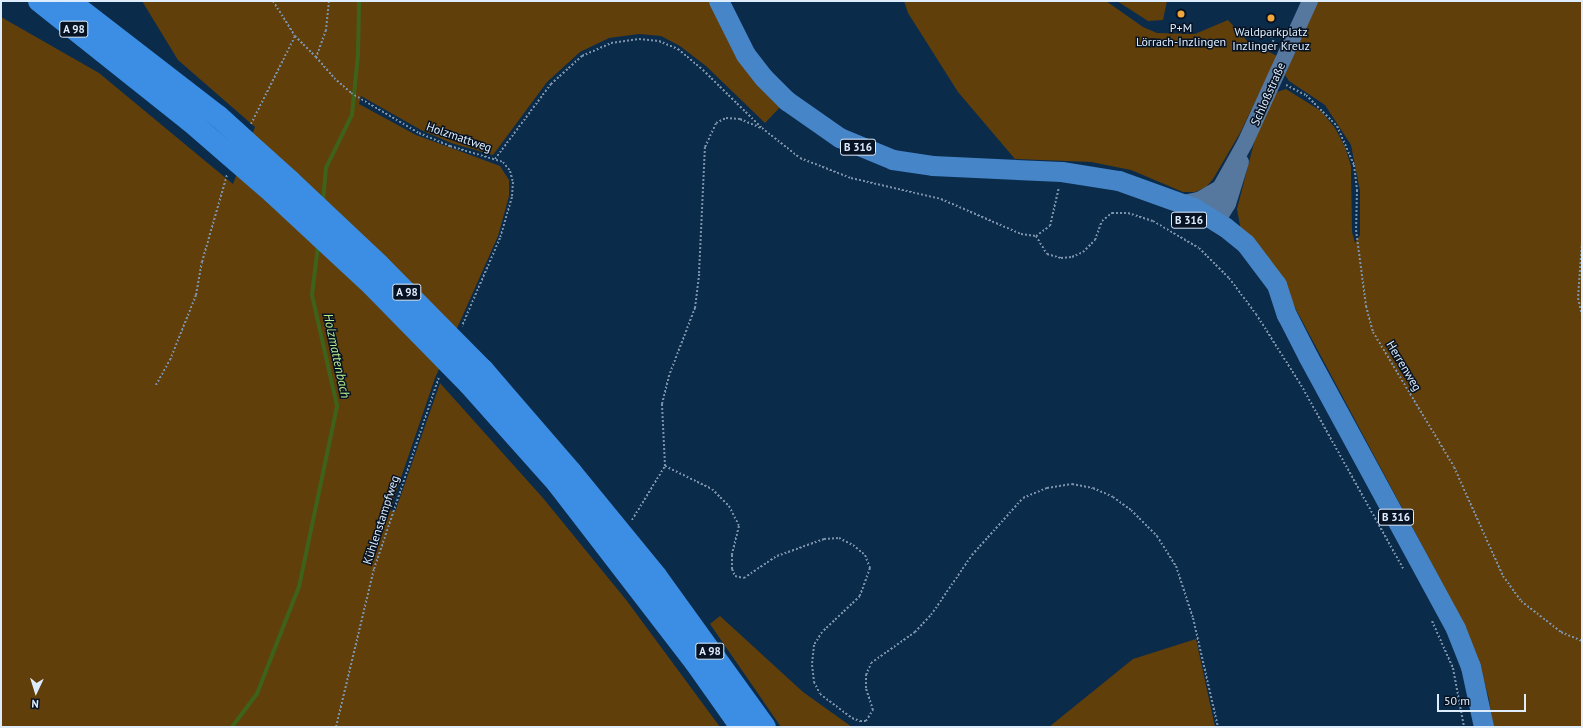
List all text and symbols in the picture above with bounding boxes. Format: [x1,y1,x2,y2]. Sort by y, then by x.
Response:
marker: P+M Lörrach-Inzlingen [1176,9,1186,19]
marker: Waldparkplatz Inzlinger Kreuz [1266,13,1276,23]
road number: A 98 [59,20,89,38]
place label: P+M Lörrach-Inzlingen [1136,21,1226,49]
place label: Waldparkplatz Inzlinger Kreuz [1232,25,1310,53]
street label: Schloßstraße [1248,60,1288,128]
street label: Holzmattweg [424,119,494,155]
road number: B 316 [840,138,876,156]
road number: B 316 [1171,211,1207,229]
road number: A 98 [392,283,422,301]
water label: Holzmattenbach [319,312,353,400]
street label: Herrenweg [1383,338,1425,394]
street label: Kühlenstampfweg [360,474,402,566]
road number: B 316 [1378,508,1414,526]
road number: A 98 [695,642,725,660]
north arrow [16,672,56,712]
scale bar [1439,686,1528,712]
text: 50 m [1444,693,1470,708]
text: N [31,697,39,711]

